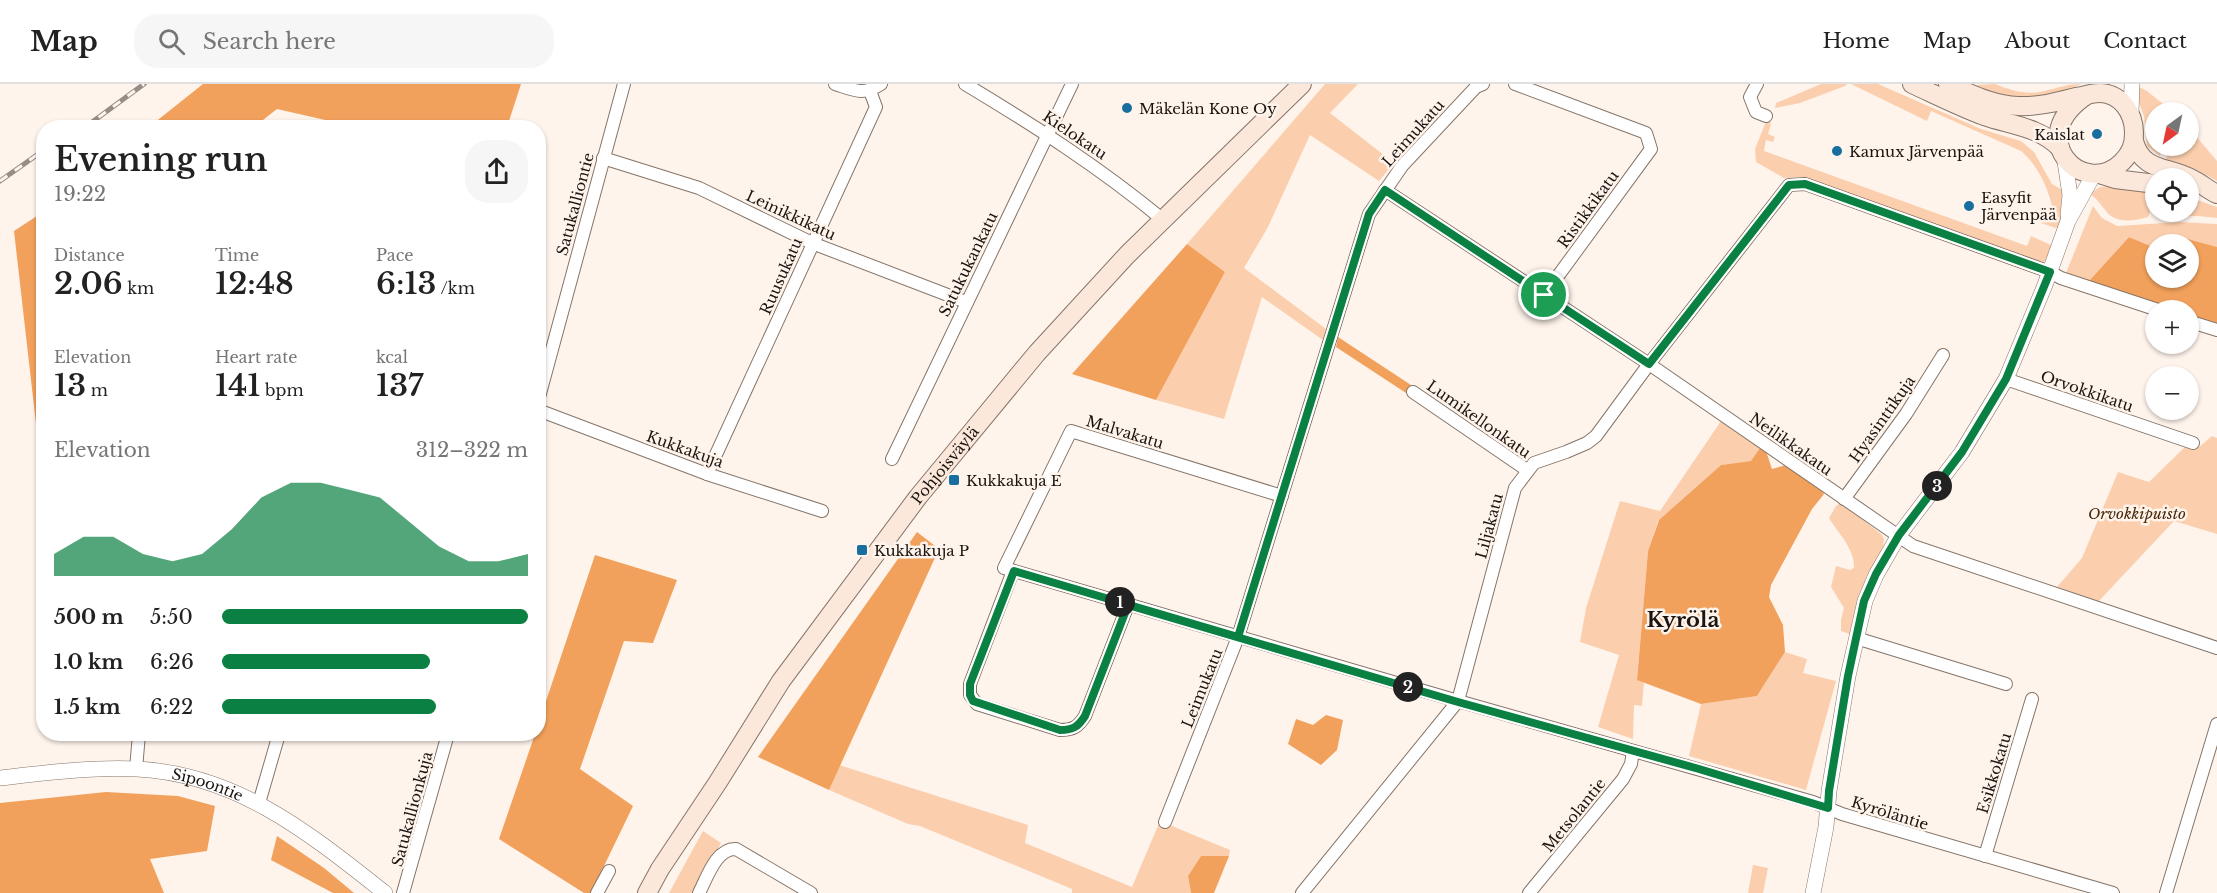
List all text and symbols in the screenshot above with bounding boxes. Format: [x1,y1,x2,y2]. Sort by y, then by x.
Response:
search box [134,14,554,68]
text: Map [30,24,98,59]
icon: search [155,25,188,58]
text: Search here [203,28,336,55]
text: Home [1823,28,1890,54]
text: Map [1923,28,1971,54]
text: About [2004,28,2070,54]
text: Contact [2103,28,2187,54]
street label: Leimukatu [1378,95,1448,171]
place label: Mäkelän Kone Oy [1139,99,1277,118]
marker: Mäkelän Kone Oy [1120,101,1134,115]
north arrow [2145,102,2199,156]
map controls [2145,102,2199,420]
street label: Kielokatu [1039,107,1111,163]
place label: Kaislat [2034,125,2085,144]
marker: Kaislat [2090,127,2104,141]
text: Evening run [54,139,268,180]
button: share [465,140,528,203]
place label: Kamux Järvenpää [1849,142,1985,161]
marker: Kamux Järvenpää [1830,144,1844,158]
street label: Satukalliontie [552,151,598,257]
street label: Ristikkikatu [1553,166,1623,252]
button: locate [2145,168,2199,222]
text: 19:22 [54,182,106,206]
street label: Leinikkikatu [743,186,839,244]
place label: Easyfit Järvenpää [1979,188,2057,224]
marker: Easyfit Järvenpää [1962,199,1976,213]
street label: Satukukankatu [934,209,1002,319]
button: layers [2145,234,2199,288]
street label: Ruusukatu [756,235,806,317]
text: Distance [54,245,125,265]
text: Time [215,245,259,265]
text: Pace [376,245,413,265]
text: 2.06 [54,265,123,302]
text: 12:48 [215,265,294,302]
text: 6:13 [376,265,437,302]
pin [1518,269,1569,320]
text: km [123,278,154,298]
text: /km [437,278,475,298]
icon: arrive [1527,278,1560,311]
button: + [2145,300,2199,354]
text: Elevation [54,347,131,367]
text: Heart rate [215,347,297,367]
text: kcal [376,347,408,367]
street label: Orvokkikatu [2038,366,2136,416]
button: − [2145,366,2199,420]
text: 13 [54,367,86,404]
text: 141 [215,367,261,404]
text: 137 [376,367,423,404]
street label: Hyasinttikuja [1845,371,1919,466]
street label: Lumikellonkatu [1423,376,1535,462]
text: m [86,380,108,400]
text: bpm [261,380,304,400]
street label: Neilikkakatu [1746,408,1836,480]
street label: Malvakatu [1084,411,1166,453]
street label: Pohjoisväylä [907,421,983,508]
street label: Kukkakuja [644,426,727,472]
text: Elevation [54,438,151,462]
text: 312–322 m [416,438,528,462]
place label: Kukkakuja E [966,471,1062,490]
pin: 3 [1922,471,1952,501]
marker: Kukkakuja E [947,473,961,487]
text: 3 [1932,476,1942,496]
street label: Liljakatu [1471,491,1507,561]
park label: Orvokkipuisto [2088,504,2186,523]
place label: Kukkakuja P [874,541,969,560]
marker: Kukkakuja P [855,543,869,557]
pin: 1 [1105,587,1135,617]
text: 1 [1117,592,1123,612]
text: 500 m [54,605,124,629]
text: 5:50 [150,605,193,629]
district label: Kyrölä [1647,607,1719,633]
street label: Leimukatu [1177,645,1227,731]
text: 1.0 km [54,650,123,674]
text: 6:26 [150,650,194,674]
pin: 2 [1393,672,1423,702]
text: 2 [1403,677,1413,697]
text: 1.5 km [54,695,121,719]
text: 6:22 [150,695,193,719]
street label: Esikkokatu [1973,730,2015,816]
street label: Satukallionkuja [387,749,437,869]
street label: Sipoontie [170,764,247,805]
street label: Metsolantie [1538,774,1610,856]
street label: Kyröläntie [1849,792,1931,834]

